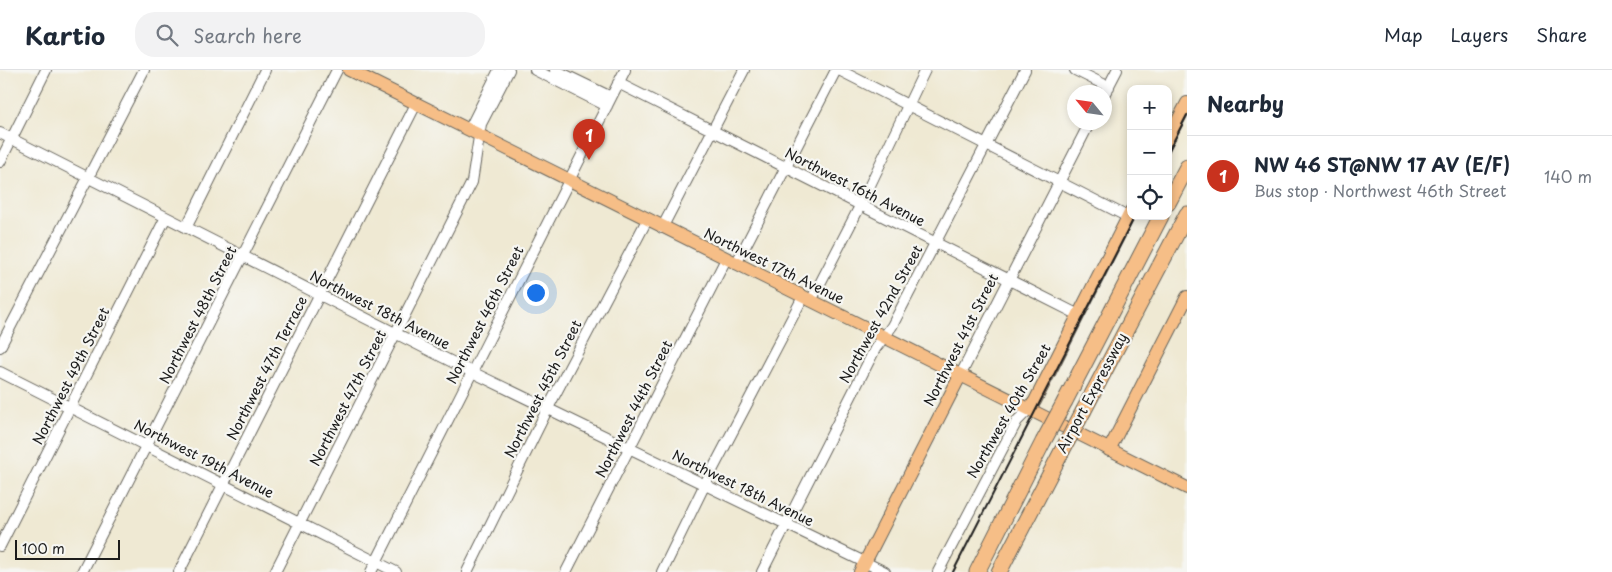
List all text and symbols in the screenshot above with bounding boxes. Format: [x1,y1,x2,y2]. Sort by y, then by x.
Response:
search box [135,12,485,57]
text: Kartio [25,17,105,53]
icon: search [153,21,181,49]
text: Search here [193,21,302,49]
text: Map [1384,21,1423,48]
text: Layers [1451,21,1508,48]
text: Share [1536,21,1587,48]
north arrow [1067,85,1112,130]
map controls [1127,85,1172,220]
button: + [1127,85,1172,130]
text: Nearby [1207,87,1284,119]
pin: 1 [573,119,605,160]
button: − [1127,130,1172,175]
street label: Northwest 16th Avenue [781,142,929,231]
text: NW 46 ST@NW 17 AV (E/F) [1254,150,1510,178]
text: 1 [1219,164,1227,188]
text: 140 m [1544,164,1592,188]
button: locate [1127,175,1172,220]
text: Bus stop · Northwest 46th Street [1254,178,1506,202]
street label: Northwest 17th Avenue [701,222,848,309]
street label: Northwest 42nd Street [834,240,928,387]
street label: Northwest 48th Street [154,242,242,387]
street label: Northwest 46th Street [441,242,529,387]
street label: Northwest 18th Avenue [306,265,454,354]
street label: Northwest 41st Street [918,270,1003,410]
your location [523,280,549,306]
street label: Northwest 47th Terrace [221,292,312,443]
street label: Northwest 49th Street [27,303,114,448]
street label: Northwest 45th Street [499,316,587,461]
street label: Northwest 47th Street [304,326,391,470]
street label: Airport Expressway [1051,329,1132,457]
street label: Northwest 44th Street [590,336,677,481]
street label: Northwest 40th Street [961,339,1056,482]
street label: Northwest 19th Avenue [131,414,278,503]
street label: Northwest 18th Avenue [669,444,818,531]
scale bar [15,537,120,560]
text: 100 m [22,538,65,559]

